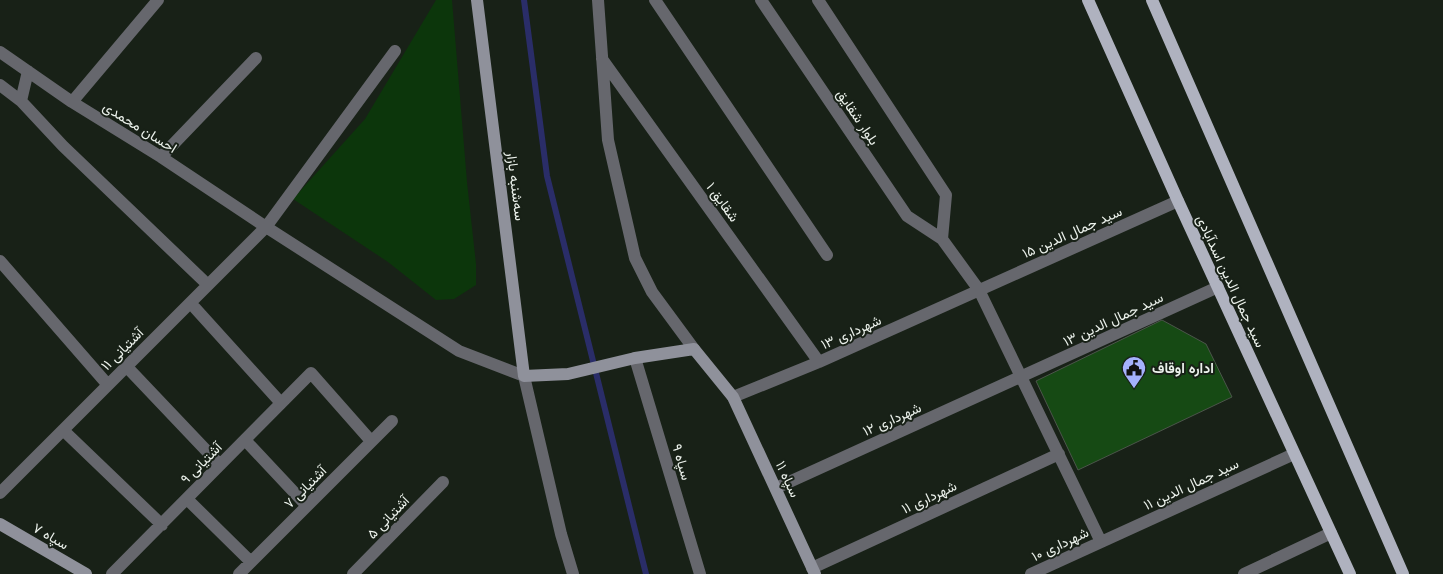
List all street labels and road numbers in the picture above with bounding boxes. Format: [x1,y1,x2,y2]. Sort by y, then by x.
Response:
street label: بلوار شقایق [833,86,882,148]
street label: احسان محمدی [100,98,180,157]
street label: سه‌شنبه بازار [503,149,528,222]
street label: شقایق ۱ [703,179,743,225]
street label: سید جمال الدین ۱۵ [1020,203,1125,263]
street label: سید جمال الدین اسدآبادی [1191,212,1269,351]
street label: سید جمال الدین ۱۳ [1061,289,1166,351]
street label: شهرداری ۱۳ [818,312,884,353]
street label: آشتیانی ۱۱ [98,323,148,374]
street label: شهرداری ۱۲ [860,399,924,440]
street label: آشتیانی ۹ [177,438,227,488]
street label: سپاه ۹ [667,442,695,483]
street label: سید جمال الدین ۱۱ [1141,455,1242,515]
street label: سپاه ۱۱ [771,458,803,501]
street label: آشتیانی ۷ [281,461,331,512]
street label: شهرداری ۱۱ [899,477,960,518]
street label: آشتیانی ۵ [364,491,414,542]
street label: سپاه ۷ [29,519,72,554]
street label: شهرداری ۱۰ [1029,524,1091,565]

